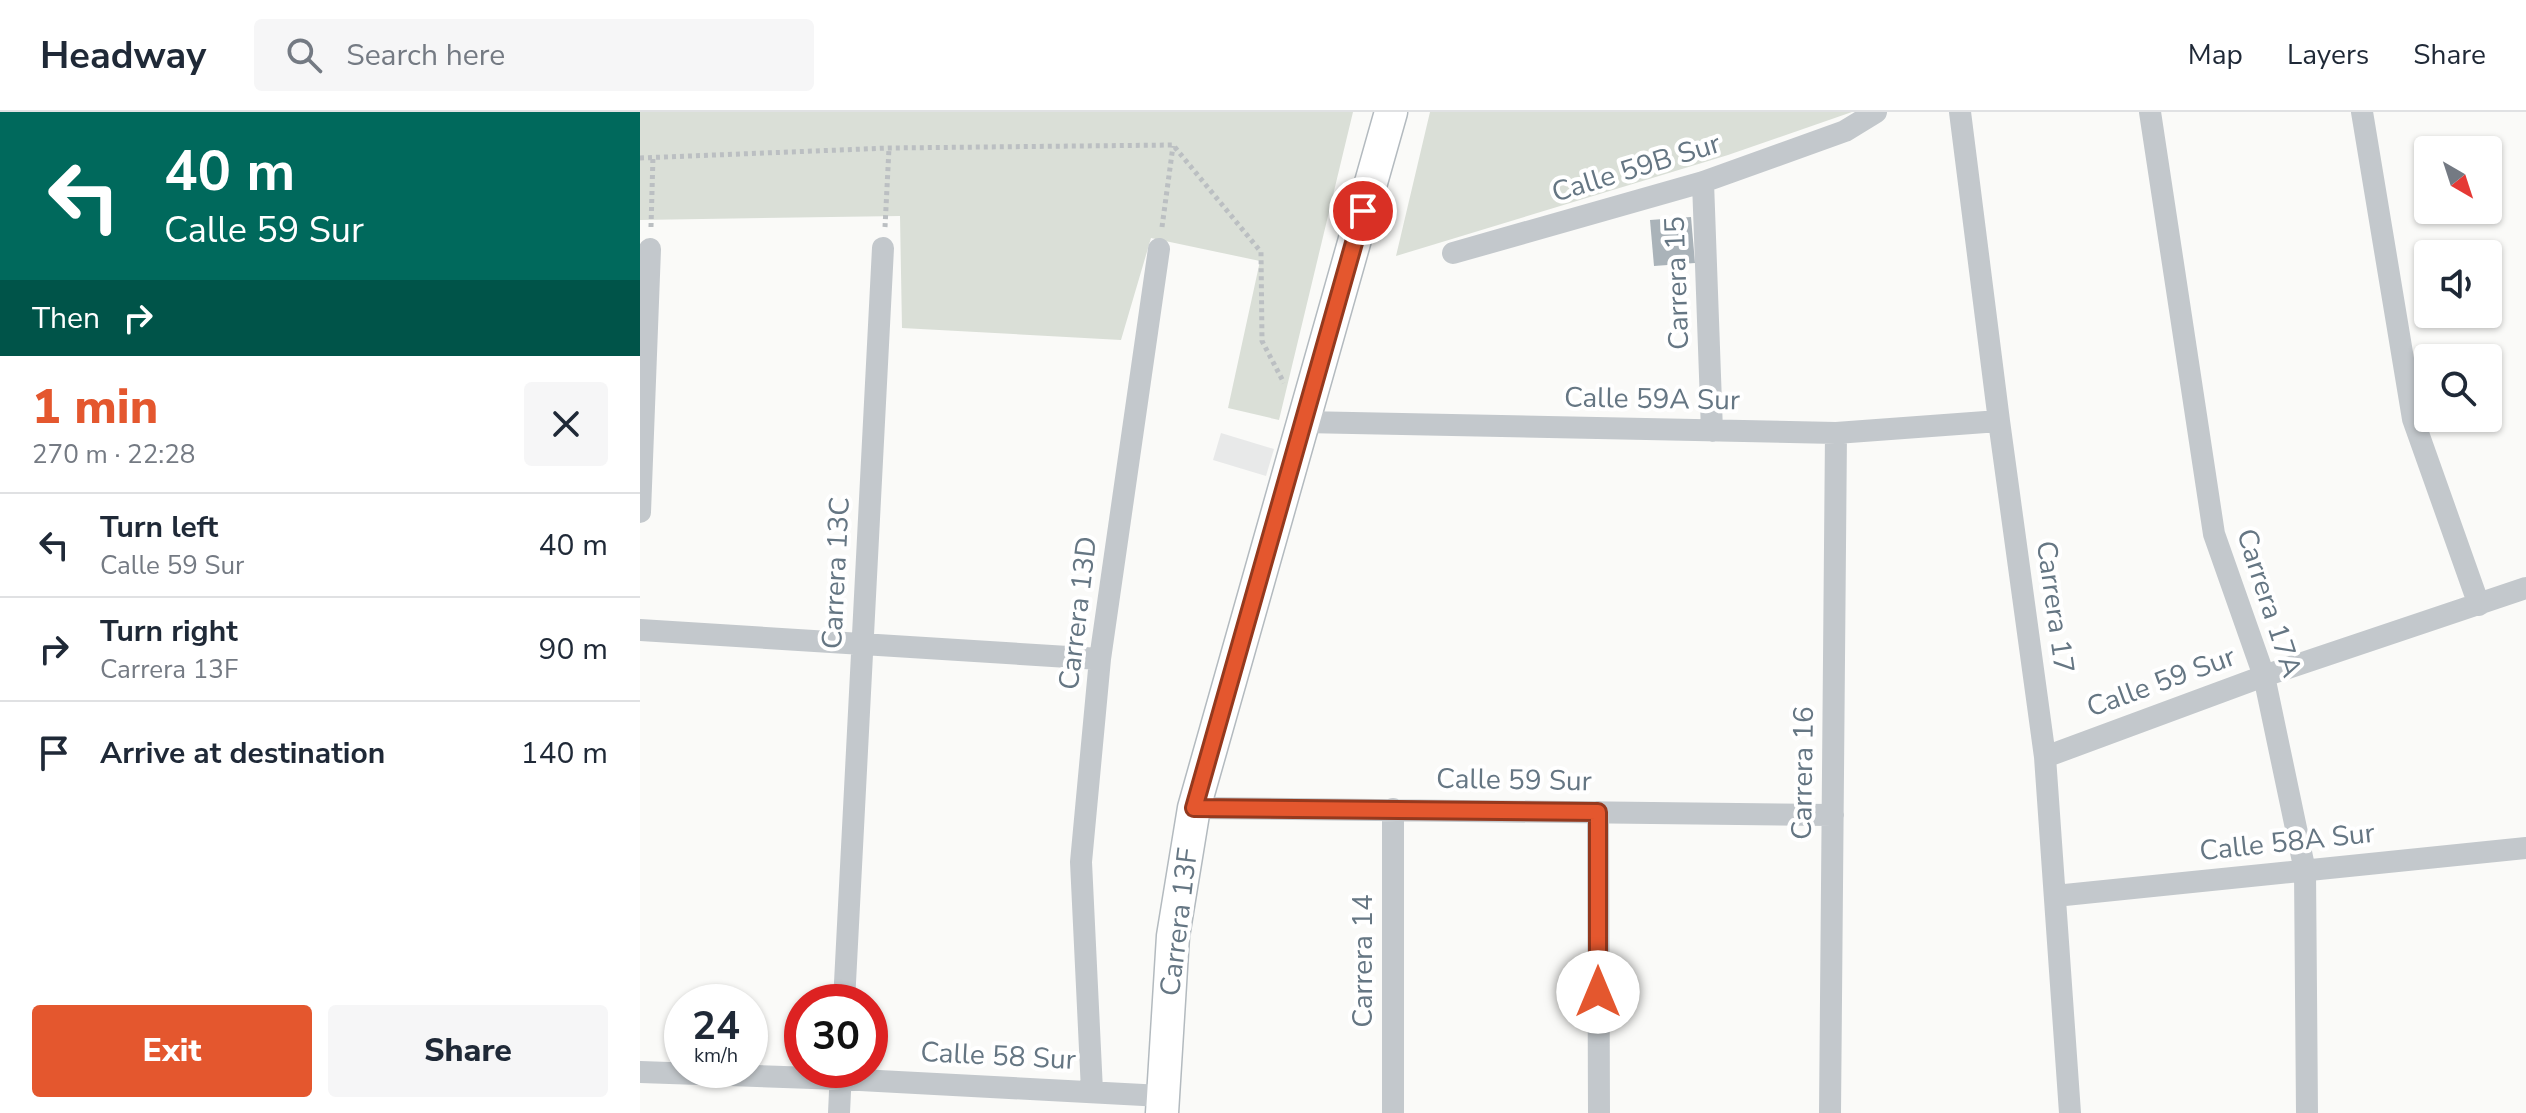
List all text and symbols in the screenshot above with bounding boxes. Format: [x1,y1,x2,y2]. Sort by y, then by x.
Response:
search box [254,19,814,91]
text: Headway [40,30,206,81]
icon: search [282,33,326,77]
text: Search here [346,35,505,76]
text: Map [2188,36,2243,74]
text: Layers [2287,36,2369,74]
text: Share [2413,36,2486,74]
street label: Calle 59B Sur [1547,124,1725,212]
text: 40 m [164,133,295,210]
north arrow [2414,136,2502,224]
map controls [2414,136,2502,432]
icon: left [32,144,136,248]
pin [1329,177,1397,245]
icon: arrive [1341,189,1385,233]
text: Calle 59 Sur [164,206,364,255]
street label: Carrera 15 [1656,216,1698,350]
button: sound [2414,240,2502,328]
icon: right [116,296,160,340]
text: Then [32,298,100,339]
button: search [2414,344,2502,432]
text: 1 min [32,374,158,440]
street label: Calle 59A Sur [1564,378,1740,420]
button: close [524,382,608,466]
text: 270 m · 22:28 [32,437,195,472]
street label: Carrera 13C [813,496,859,650]
text: Turn left [100,507,218,548]
icon: left [32,523,76,567]
street label: Carrera 17A [2227,524,2311,682]
text: 40 m [539,525,608,566]
street label: Carrera 13D [1050,534,1106,692]
street label: Carrera 17 [2027,538,2083,676]
text: Calle 59 Sur [100,548,244,583]
text: Turn right [100,611,238,652]
icon: right [32,627,76,671]
text: 90 m [539,629,608,670]
street label: Calle 59 Sur [2081,638,2241,726]
text: Carrera 13F [100,652,238,687]
street label: Carrera 16 [1783,706,1823,840]
icon: arrive [32,731,76,775]
text: Arrive at destination [100,733,385,774]
text: 140 m [521,733,608,774]
street label: Calle 59 Sur [1436,760,1592,800]
street label: Calle 58A Sur [2198,814,2376,870]
street label: Carrera 13F [1151,846,1207,998]
street label: Carrera 14 [1344,894,1382,1028]
position arrow [1556,950,1640,1034]
speed limit sign: 30 [784,984,888,1088]
text: 24 [692,999,740,1053]
button: Exit [32,1005,312,1097]
button: Share [328,1005,608,1097]
street label: Calle 58 Sur [919,1033,1077,1079]
text: km/h [694,1042,738,1069]

